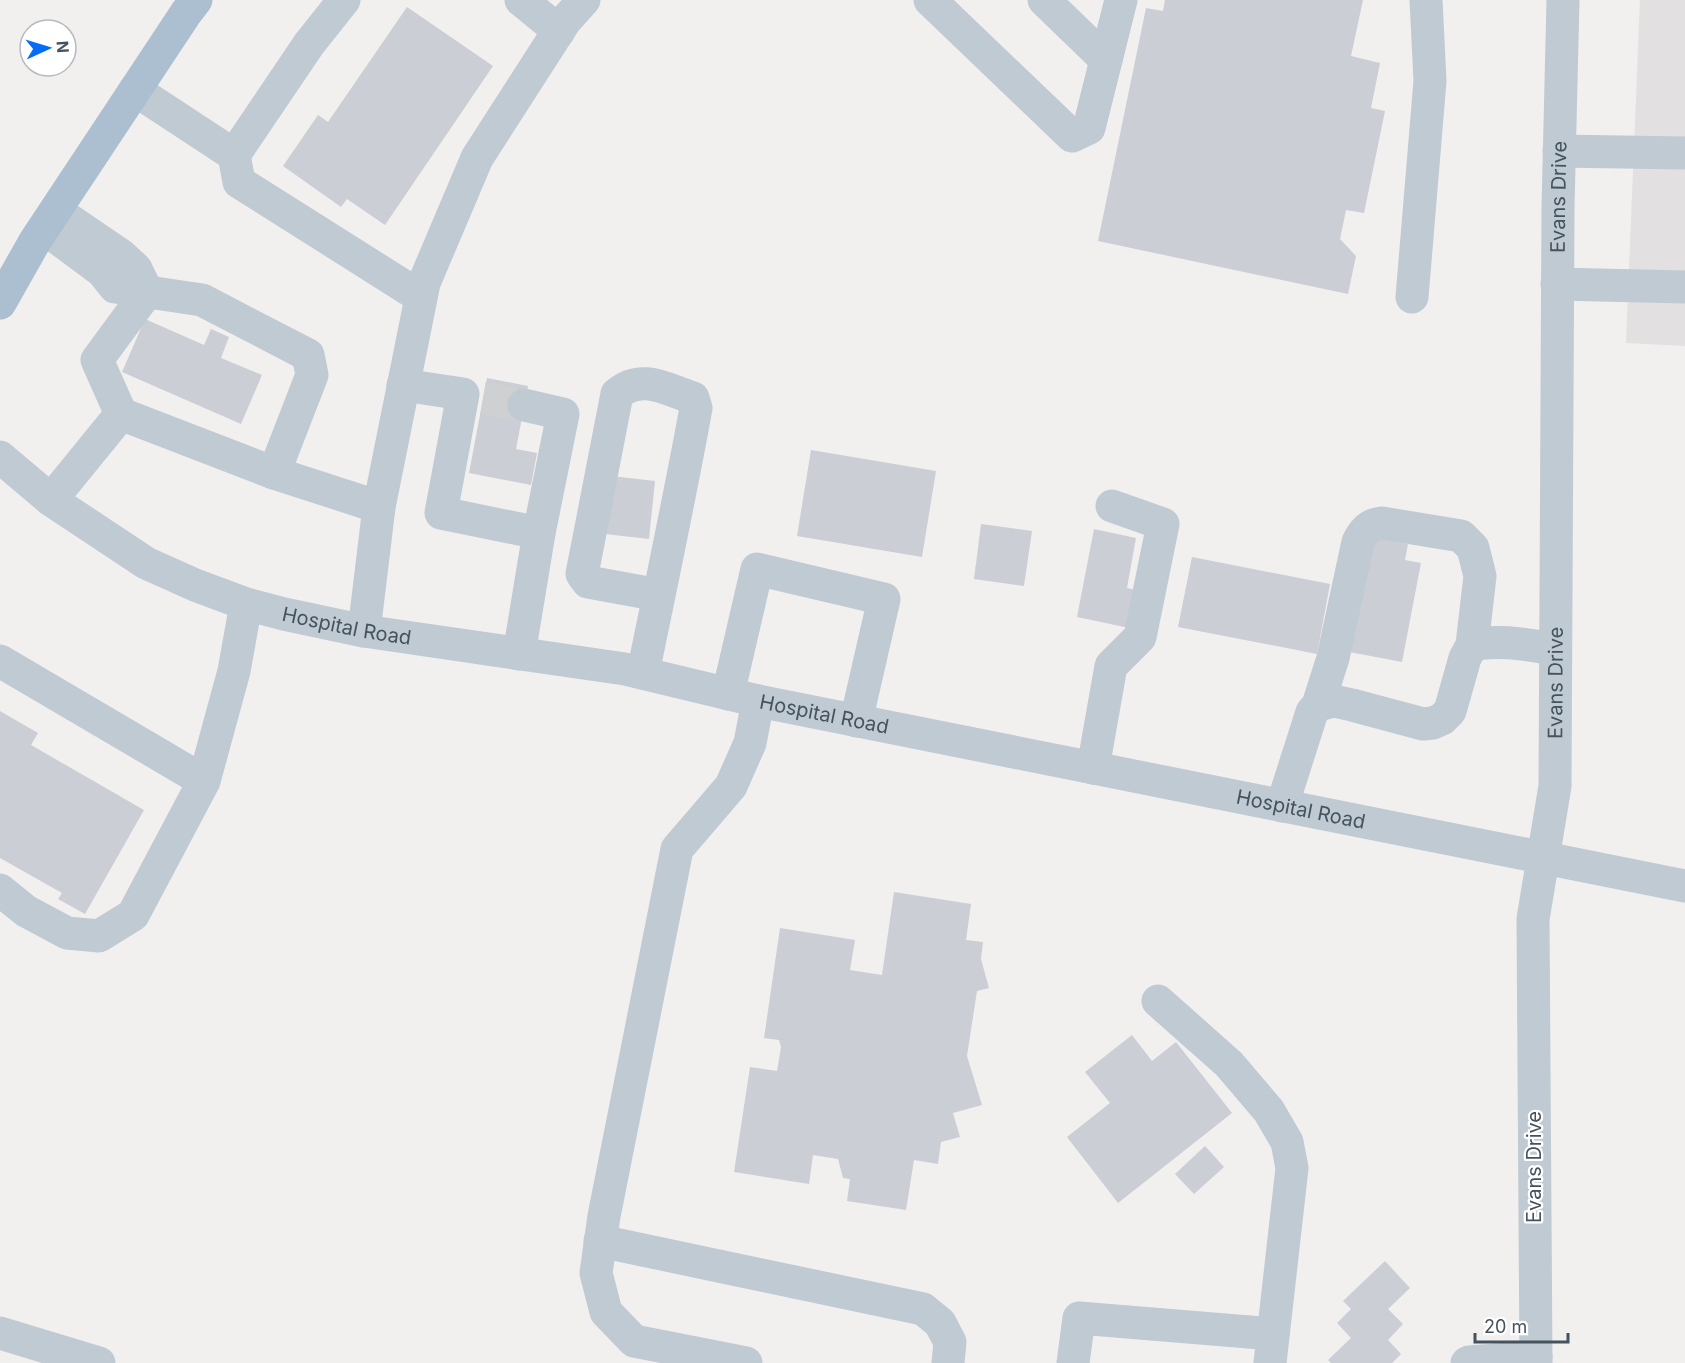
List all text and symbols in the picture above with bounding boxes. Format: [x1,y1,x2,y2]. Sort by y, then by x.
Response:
north arrow [18,18,78,78]
text: N [53,40,73,54]
street label: Evans Drive [1546,141,1572,253]
street label: Hospital Road [280,602,413,650]
street label: Evans Drive [1543,627,1568,739]
street label: Hospital Road [758,690,891,739]
street label: Hospital Road [1234,785,1367,834]
street label: Evans Drive [1522,1111,1546,1223]
scale bar [1475,1306,1568,1344]
text: 20 m [1484,1316,1527,1337]

